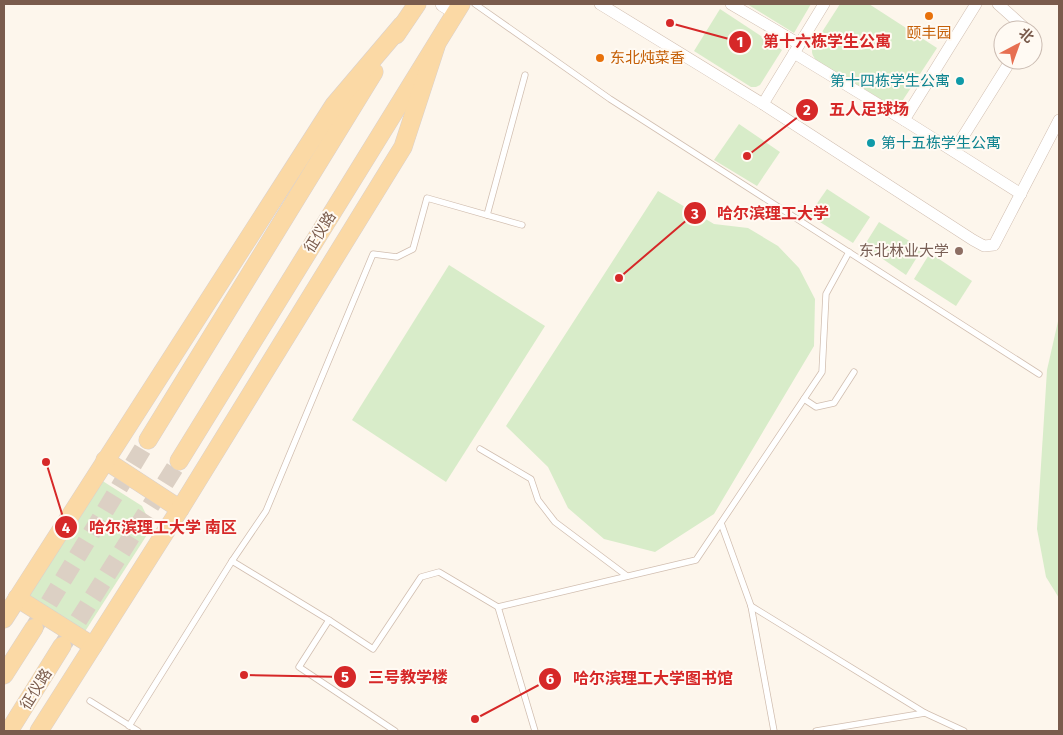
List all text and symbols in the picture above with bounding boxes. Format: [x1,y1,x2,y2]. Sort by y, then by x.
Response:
marker: 颐丰园 [923,10,935,22]
north arrow [993,20,1043,70]
place label: 颐丰园 [906,24,952,42]
text: 北 [1015,25,1037,47]
callout: 第十六栋学生公寓 [728,26,901,57]
text: 第十六栋学生公寓 [763,32,891,51]
text: 1 [737,33,743,51]
place label: 东北炖菜香 [610,49,685,67]
marker: 东北炖菜香 [594,52,606,64]
place label: 第十四栋学生公寓 [830,72,950,90]
marker: 第十四栋学生公寓 [954,75,966,87]
callout: 五人足球场 [794,94,919,125]
text: 五人足球场 [829,100,909,119]
text: 2 [803,101,811,119]
place label: 第十五栋学生公寓 [881,134,1001,152]
marker: 第十五栋学生公寓 [865,137,877,149]
callout: 哈尔滨理工大学 [682,198,839,229]
text: 哈尔滨理工大学 [717,204,829,223]
text: 3 [690,205,699,223]
street label: 征仪路 [300,208,340,256]
place label: 东北林业大学 [859,242,949,260]
marker: 东北林业大学 [953,245,965,257]
callout: 哈尔滨理工大学 南区 [54,512,247,543]
text: 哈尔滨理工大学 南区 [89,518,237,537]
text: 4 [62,519,71,537]
callout: 三号教学楼 [333,661,458,692]
callout: 哈尔滨理工大学图书馆 [538,663,743,694]
street label: 征仪路 [16,665,56,713]
text: 5 [341,668,349,686]
text: 三号教学楼 [368,668,448,687]
text: 哈尔滨理工大学图书馆 [573,669,733,688]
text: 6 [546,670,555,688]

